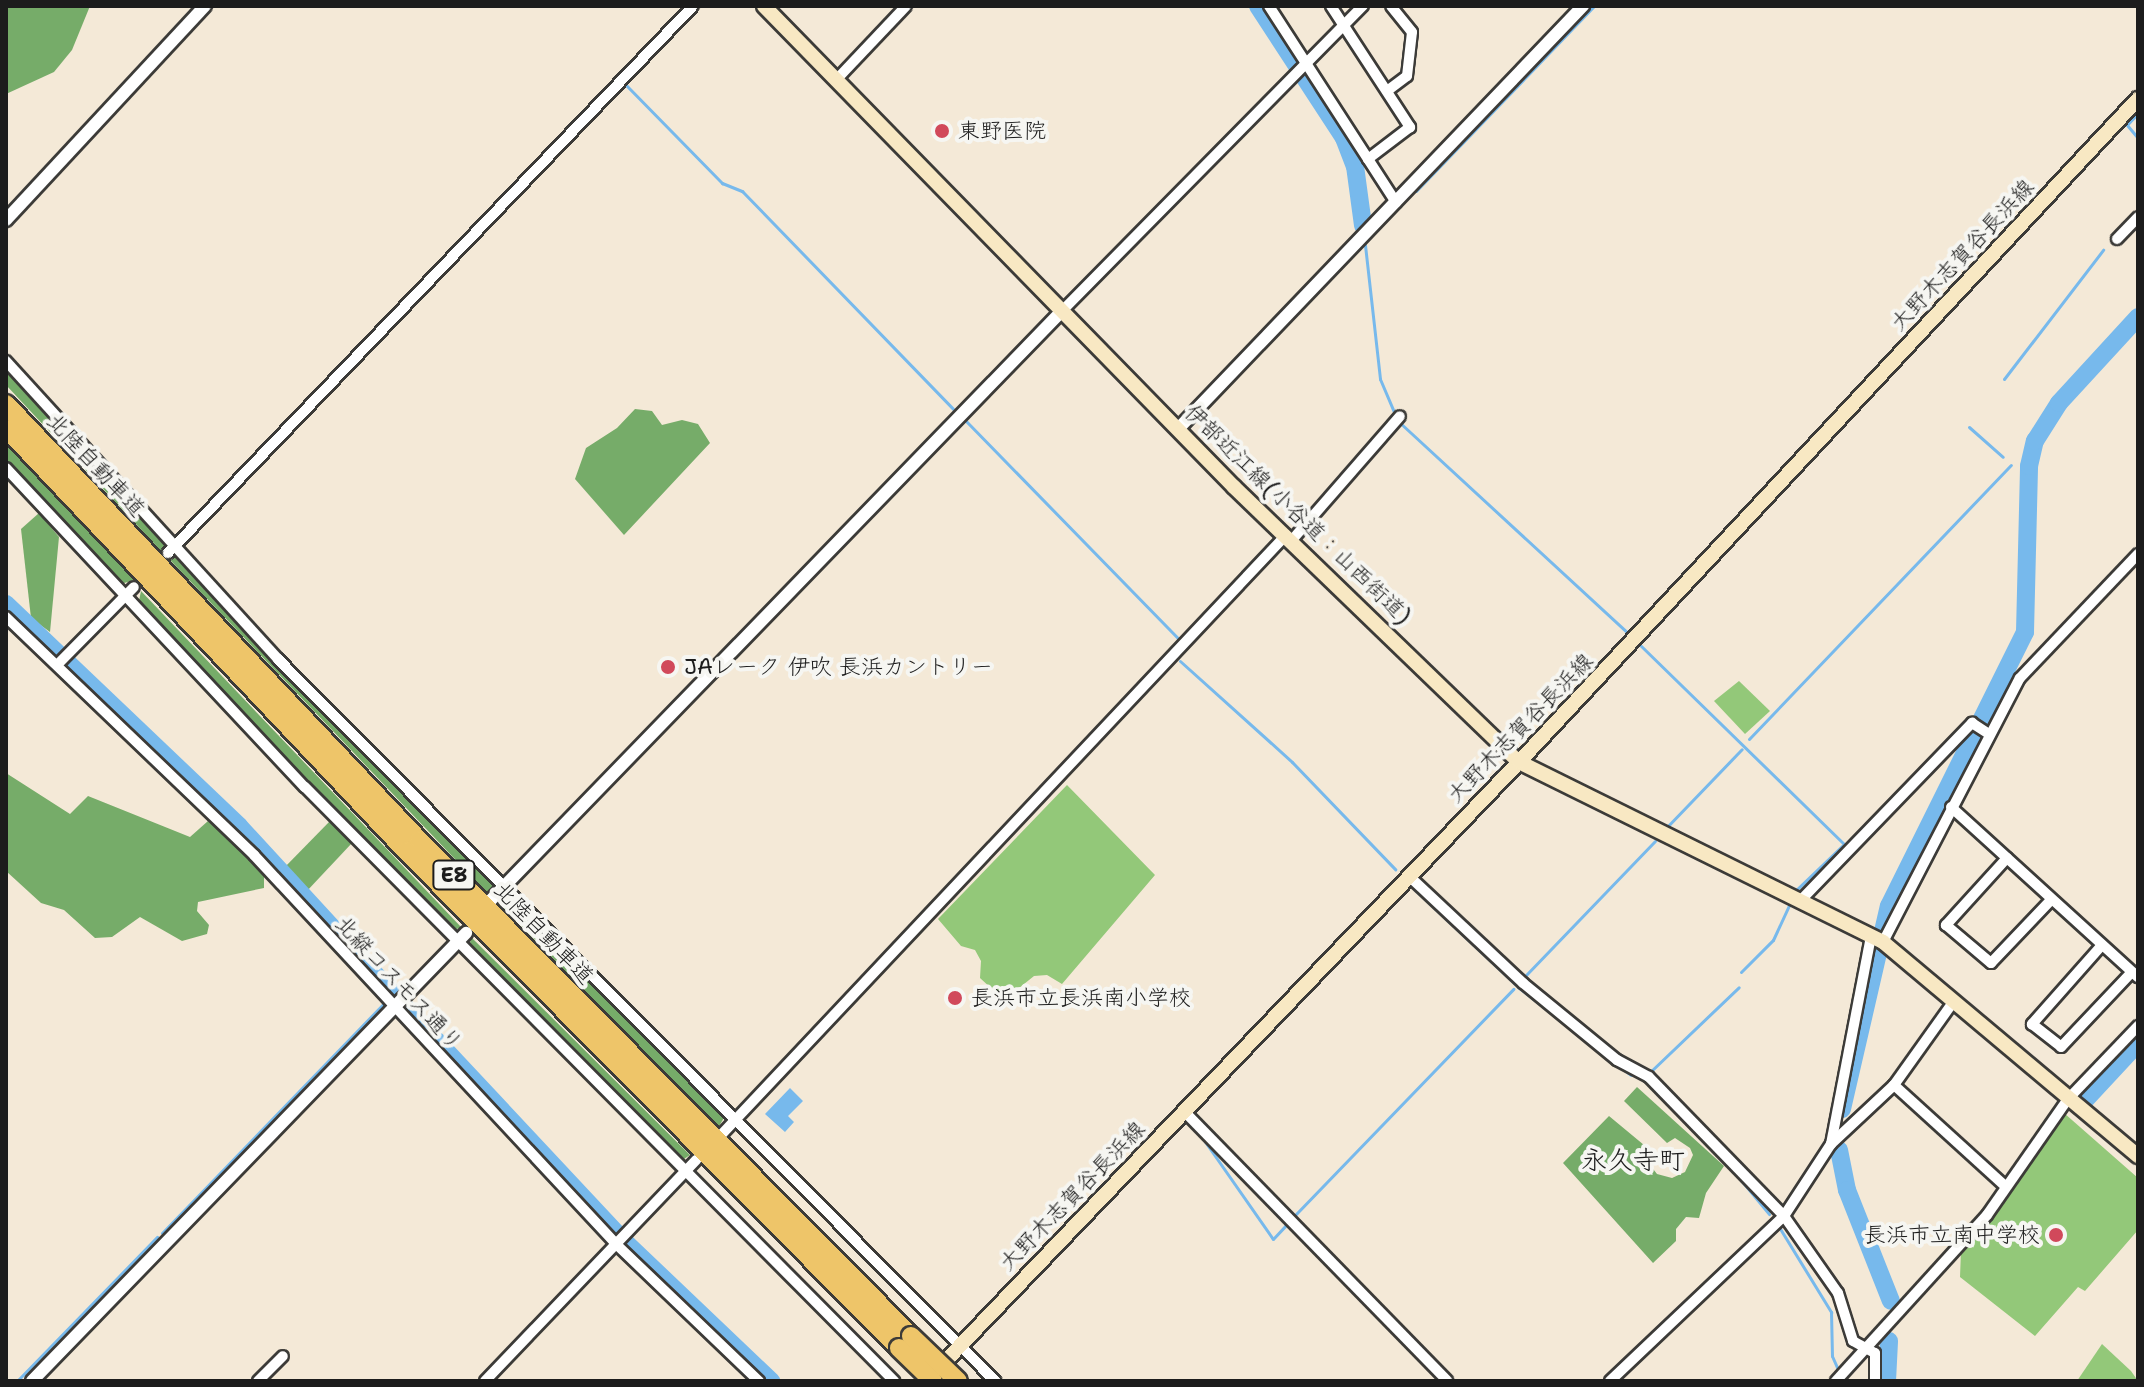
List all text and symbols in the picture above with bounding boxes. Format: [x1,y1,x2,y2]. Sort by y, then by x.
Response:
place label: 東野医院 [958,118,1046,144]
marker: 東野医院 [933,122,951,140]
street label: 大野木志賀谷長浜線 [1885,174,2039,336]
street label: 伊部近江線(小谷道：山西街道) [1179,399,1417,629]
street label: 北陸自動車道 [41,408,151,522]
street label: 大野木志賀谷長浜線 [1442,648,1598,808]
place label: JAレーク 伊吹 長浜カントリー [684,654,993,680]
marker: JAレーク 伊吹 長浜カントリー [659,658,677,676]
road number: E8 [432,859,476,891]
street label: 北陸自動車道 [489,876,599,990]
street label: 北縦コスモス通り [329,910,469,1056]
place label: 長浜市立長浜南小学校 [971,985,1191,1011]
marker: 長浜市立長浜南小学校 [946,989,964,1007]
street label: 大野木志賀谷長浜線 [994,1116,1150,1276]
district label: 永久寺町 [1581,1144,1685,1176]
place label: 長浜市立南中学校 [1864,1222,2040,1248]
marker: 長浜市立南中学校 [2047,1226,2065,1244]

